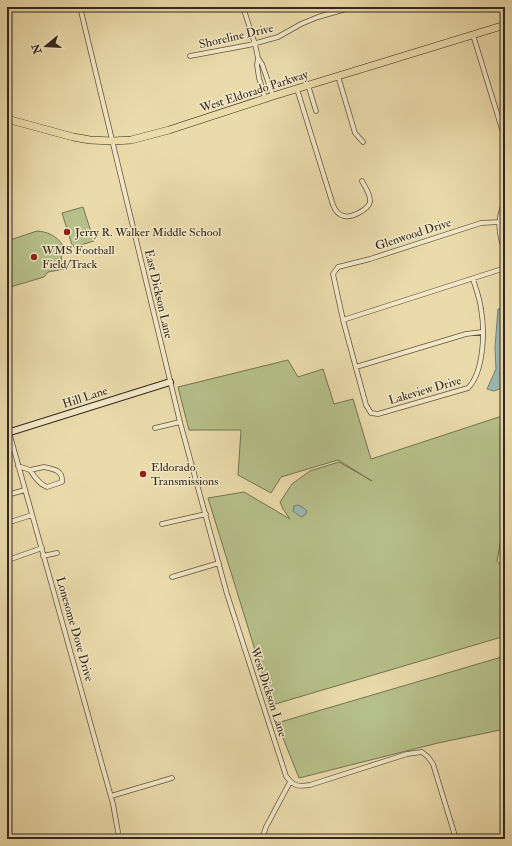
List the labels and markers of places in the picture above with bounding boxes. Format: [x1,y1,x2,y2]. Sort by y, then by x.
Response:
place label: Jerry R. Walker Middle School [74,225,221,240]
marker: Jerry R. Walker Middle School [62,227,72,237]
place label: WMS Football Field/Track [41,243,115,272]
marker: WMS Football Field/Track [29,252,39,262]
place label: Eldorado Transmissions [151,460,218,489]
marker: Eldorado Transmissions [138,469,148,479]

